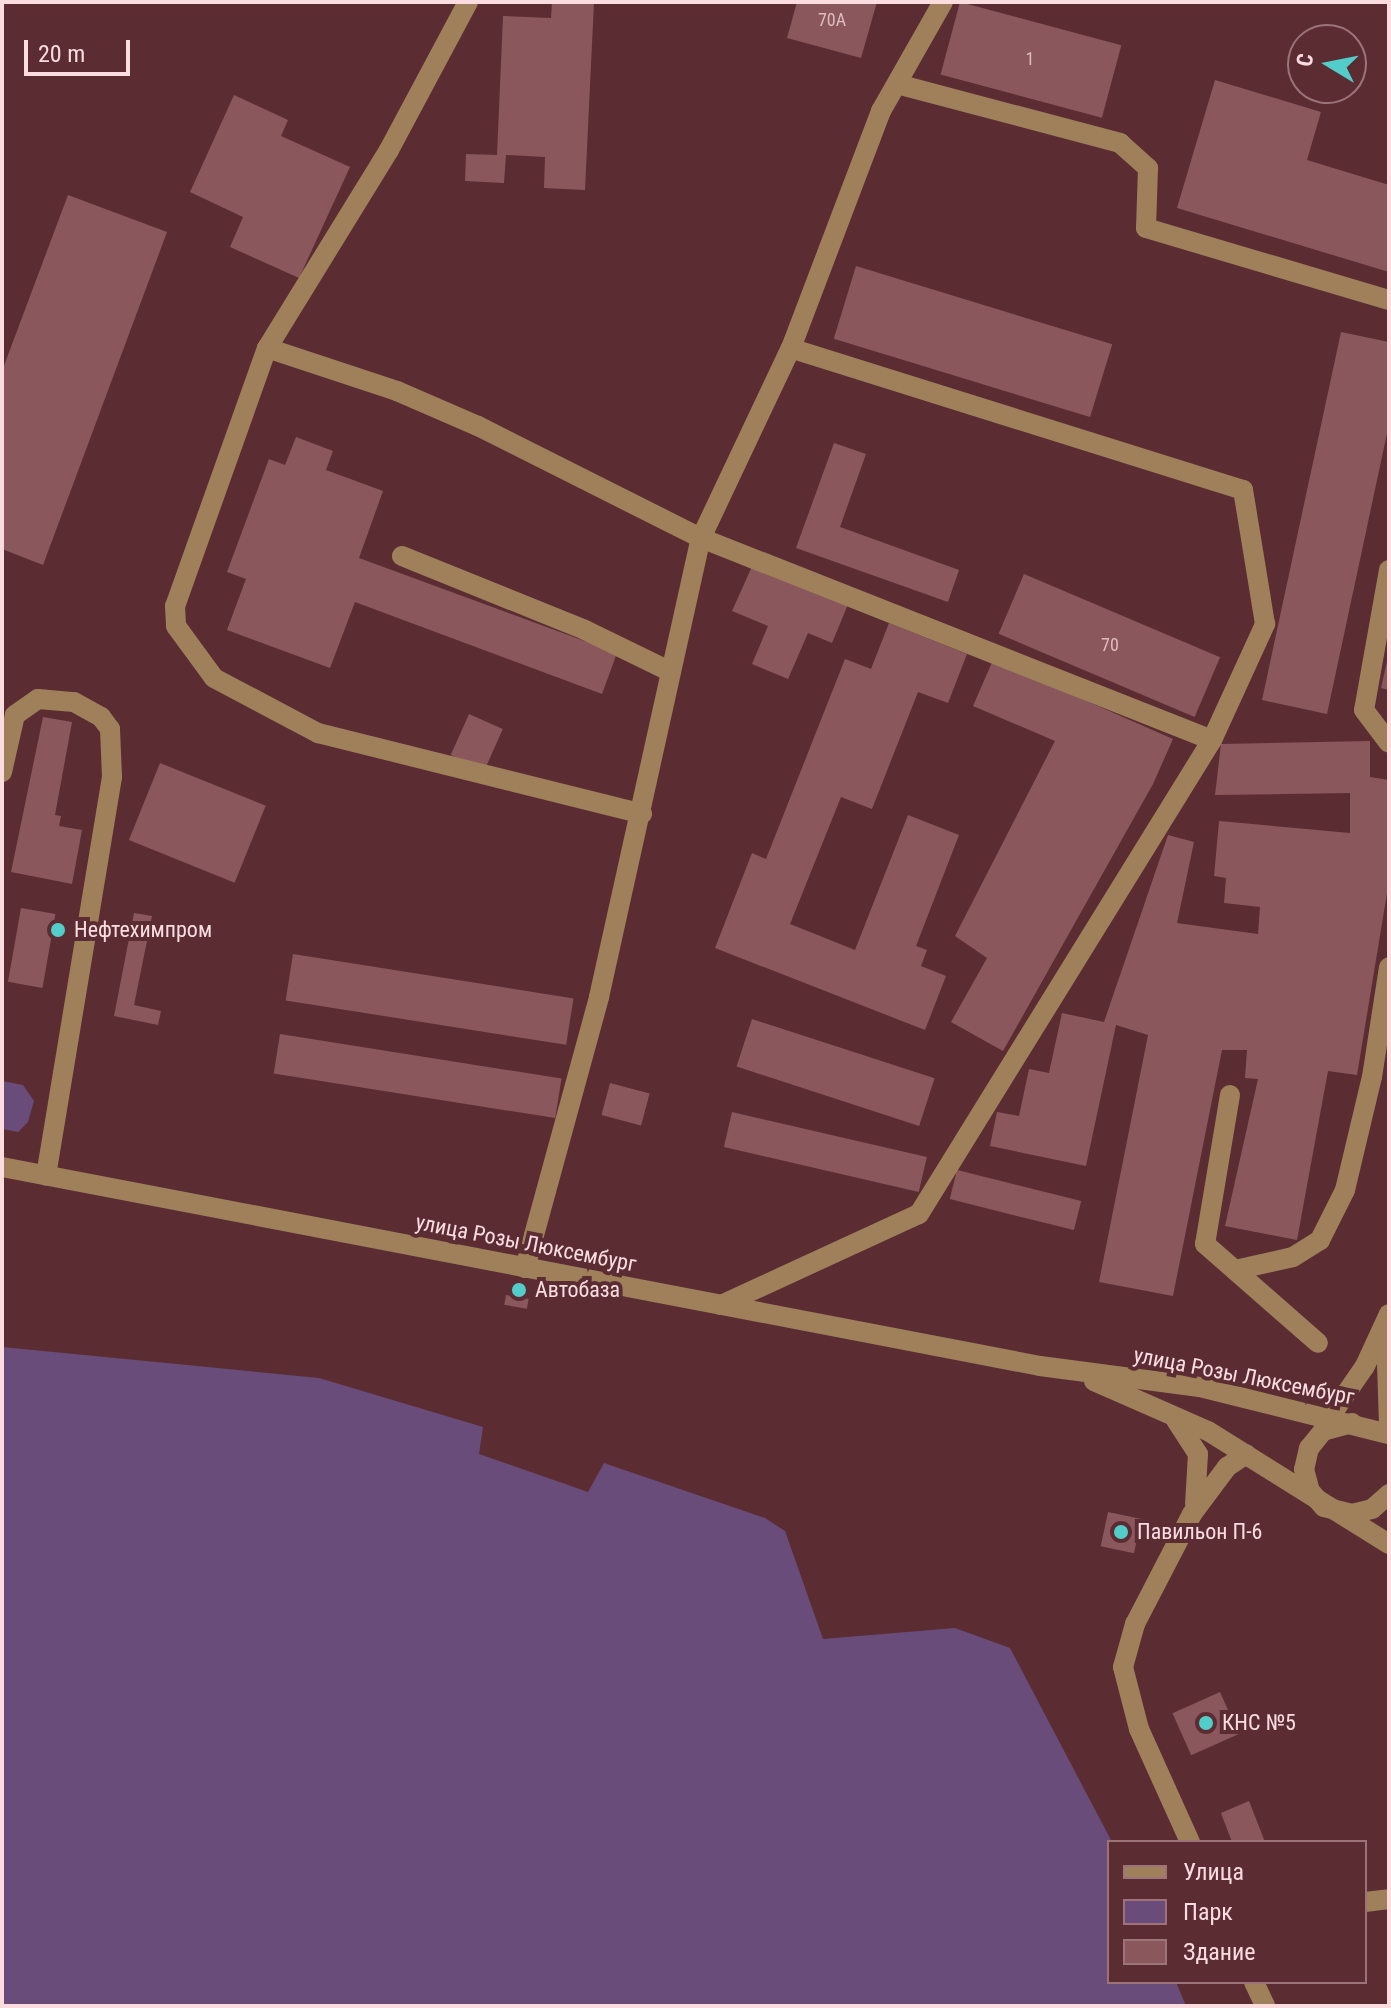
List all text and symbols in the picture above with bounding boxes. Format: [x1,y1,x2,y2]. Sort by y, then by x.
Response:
house number: 70А [818,9,846,31]
scale bar [28,24,134,74]
north arrow [1287,24,1367,104]
text: 20 m [38,40,85,68]
house number: 1 [1026,48,1034,70]
text: С [1291,52,1318,68]
house number: 70 [1101,634,1119,656]
place label: Нефтехимпром [74,917,212,943]
marker: Нефтехимпром [49,921,67,939]
street label: улица Розы Люксембург [413,1209,639,1277]
place label: Автобаза [535,1277,620,1303]
marker: Автобаза [510,1281,528,1299]
street label: улица Розы Люксембург [1131,1342,1357,1410]
place label: Павильон П-6 [1137,1519,1262,1545]
marker: Павильон П-6 [1112,1523,1130,1541]
place label: КНС №5 [1222,1710,1296,1736]
marker: КНС №5 [1197,1714,1215,1732]
legend [1107,1840,1367,1984]
text: Улица [1183,1858,1244,1886]
text: Парк [1183,1898,1233,1926]
text: Здание [1183,1938,1255,1966]

